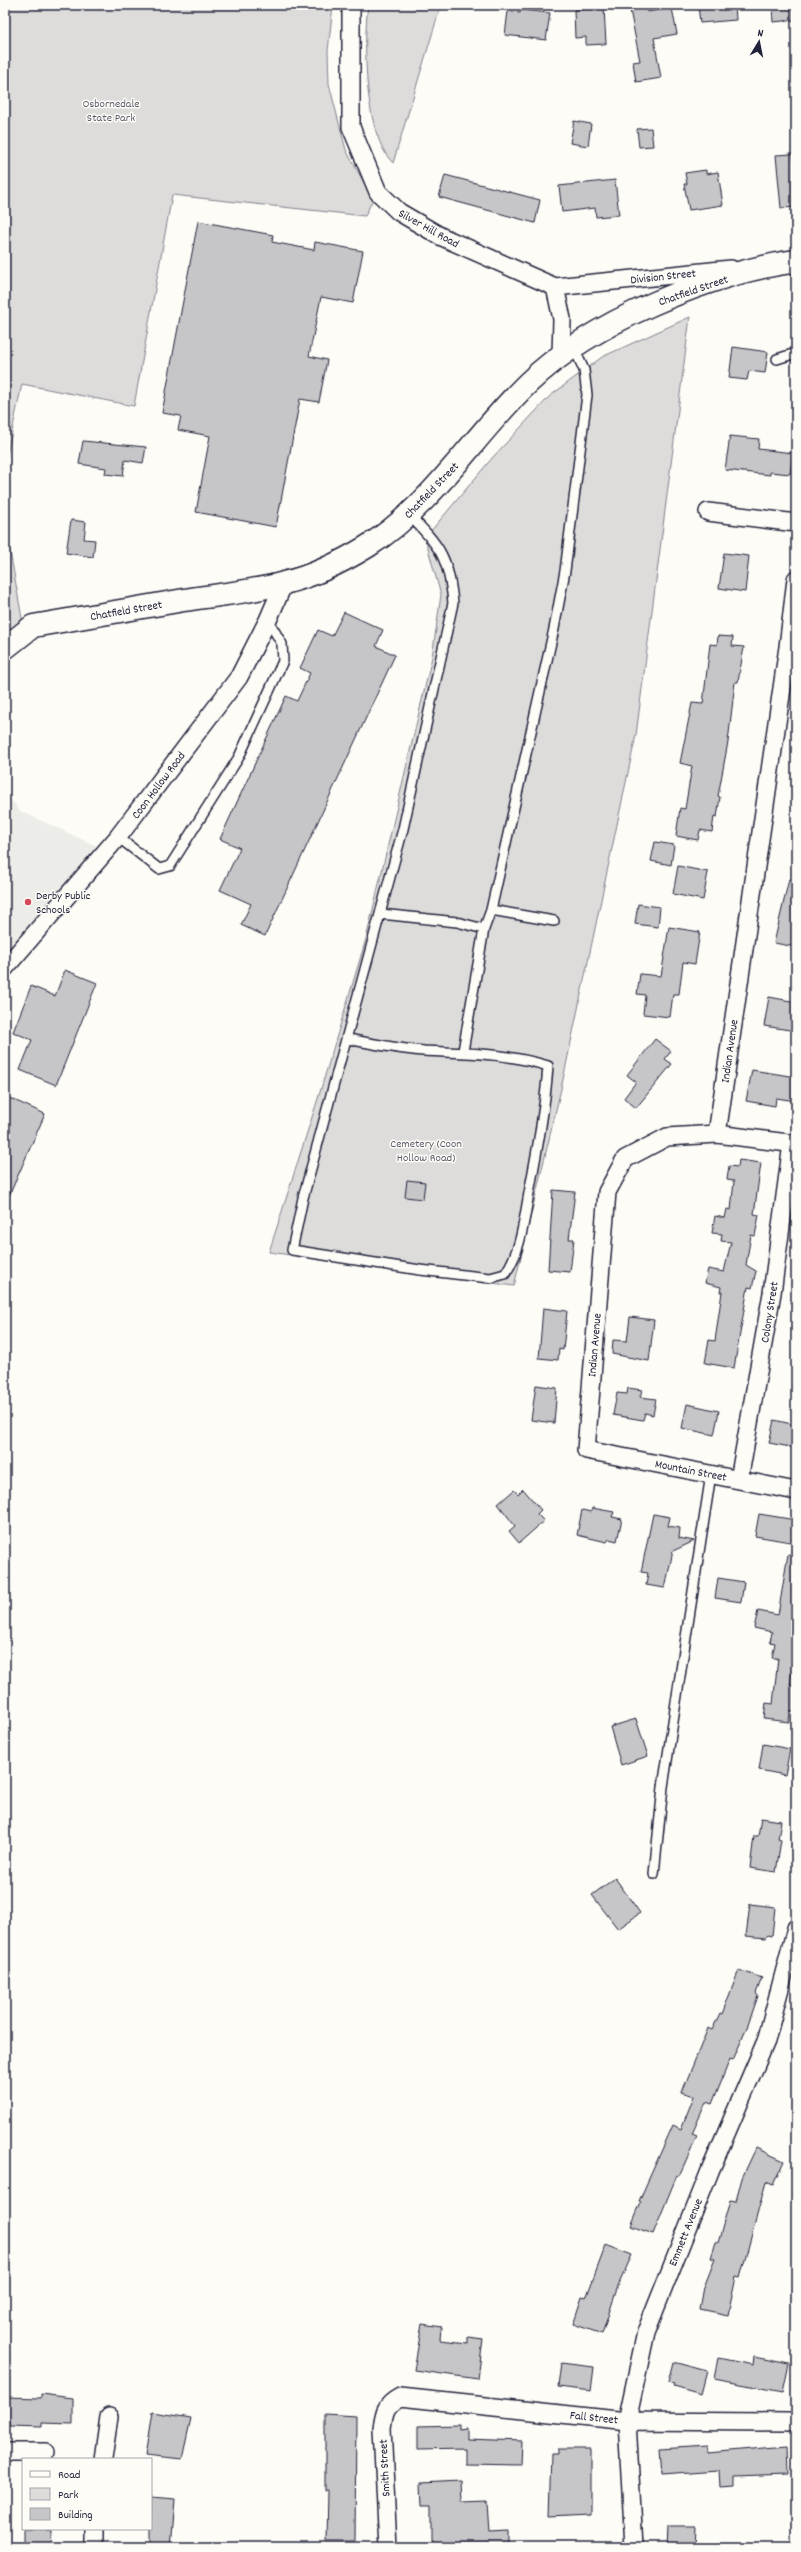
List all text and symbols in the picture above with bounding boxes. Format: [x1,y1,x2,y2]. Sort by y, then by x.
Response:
north arrow [739,22,779,62]
text: N [756,26,765,43]
park label: Osbornedale State Park [82,96,140,127]
street label: Silver Hill Road [395,206,462,253]
street label: Division Street [630,266,697,289]
street label: Chatfield Street [656,271,731,311]
street label: Chatfield Street [401,459,464,523]
street label: Chatfield Street [89,597,164,626]
street label: Coon Hollow Road [128,749,190,823]
place label: Derby Public Schools [36,888,91,919]
marker: Derby Public Schools [23,897,33,907]
street label: Indian Avenue [718,1018,743,1084]
park label: Cemetery (Coon Hollow Road) [390,1136,462,1167]
street label: Colony Street [757,1280,784,1344]
street label: Indian Avenue [584,1313,607,1378]
street label: Mountain Street [653,1456,729,1487]
street label: Emmett Avenue [665,2196,708,2269]
street label: Fall Street [569,2407,619,2430]
street label: Smith Street [375,2438,395,2497]
legend [22,2458,152,2530]
text: Road [58,2467,80,2484]
text: Park [58,2487,79,2504]
text: Building [58,2507,93,2524]

